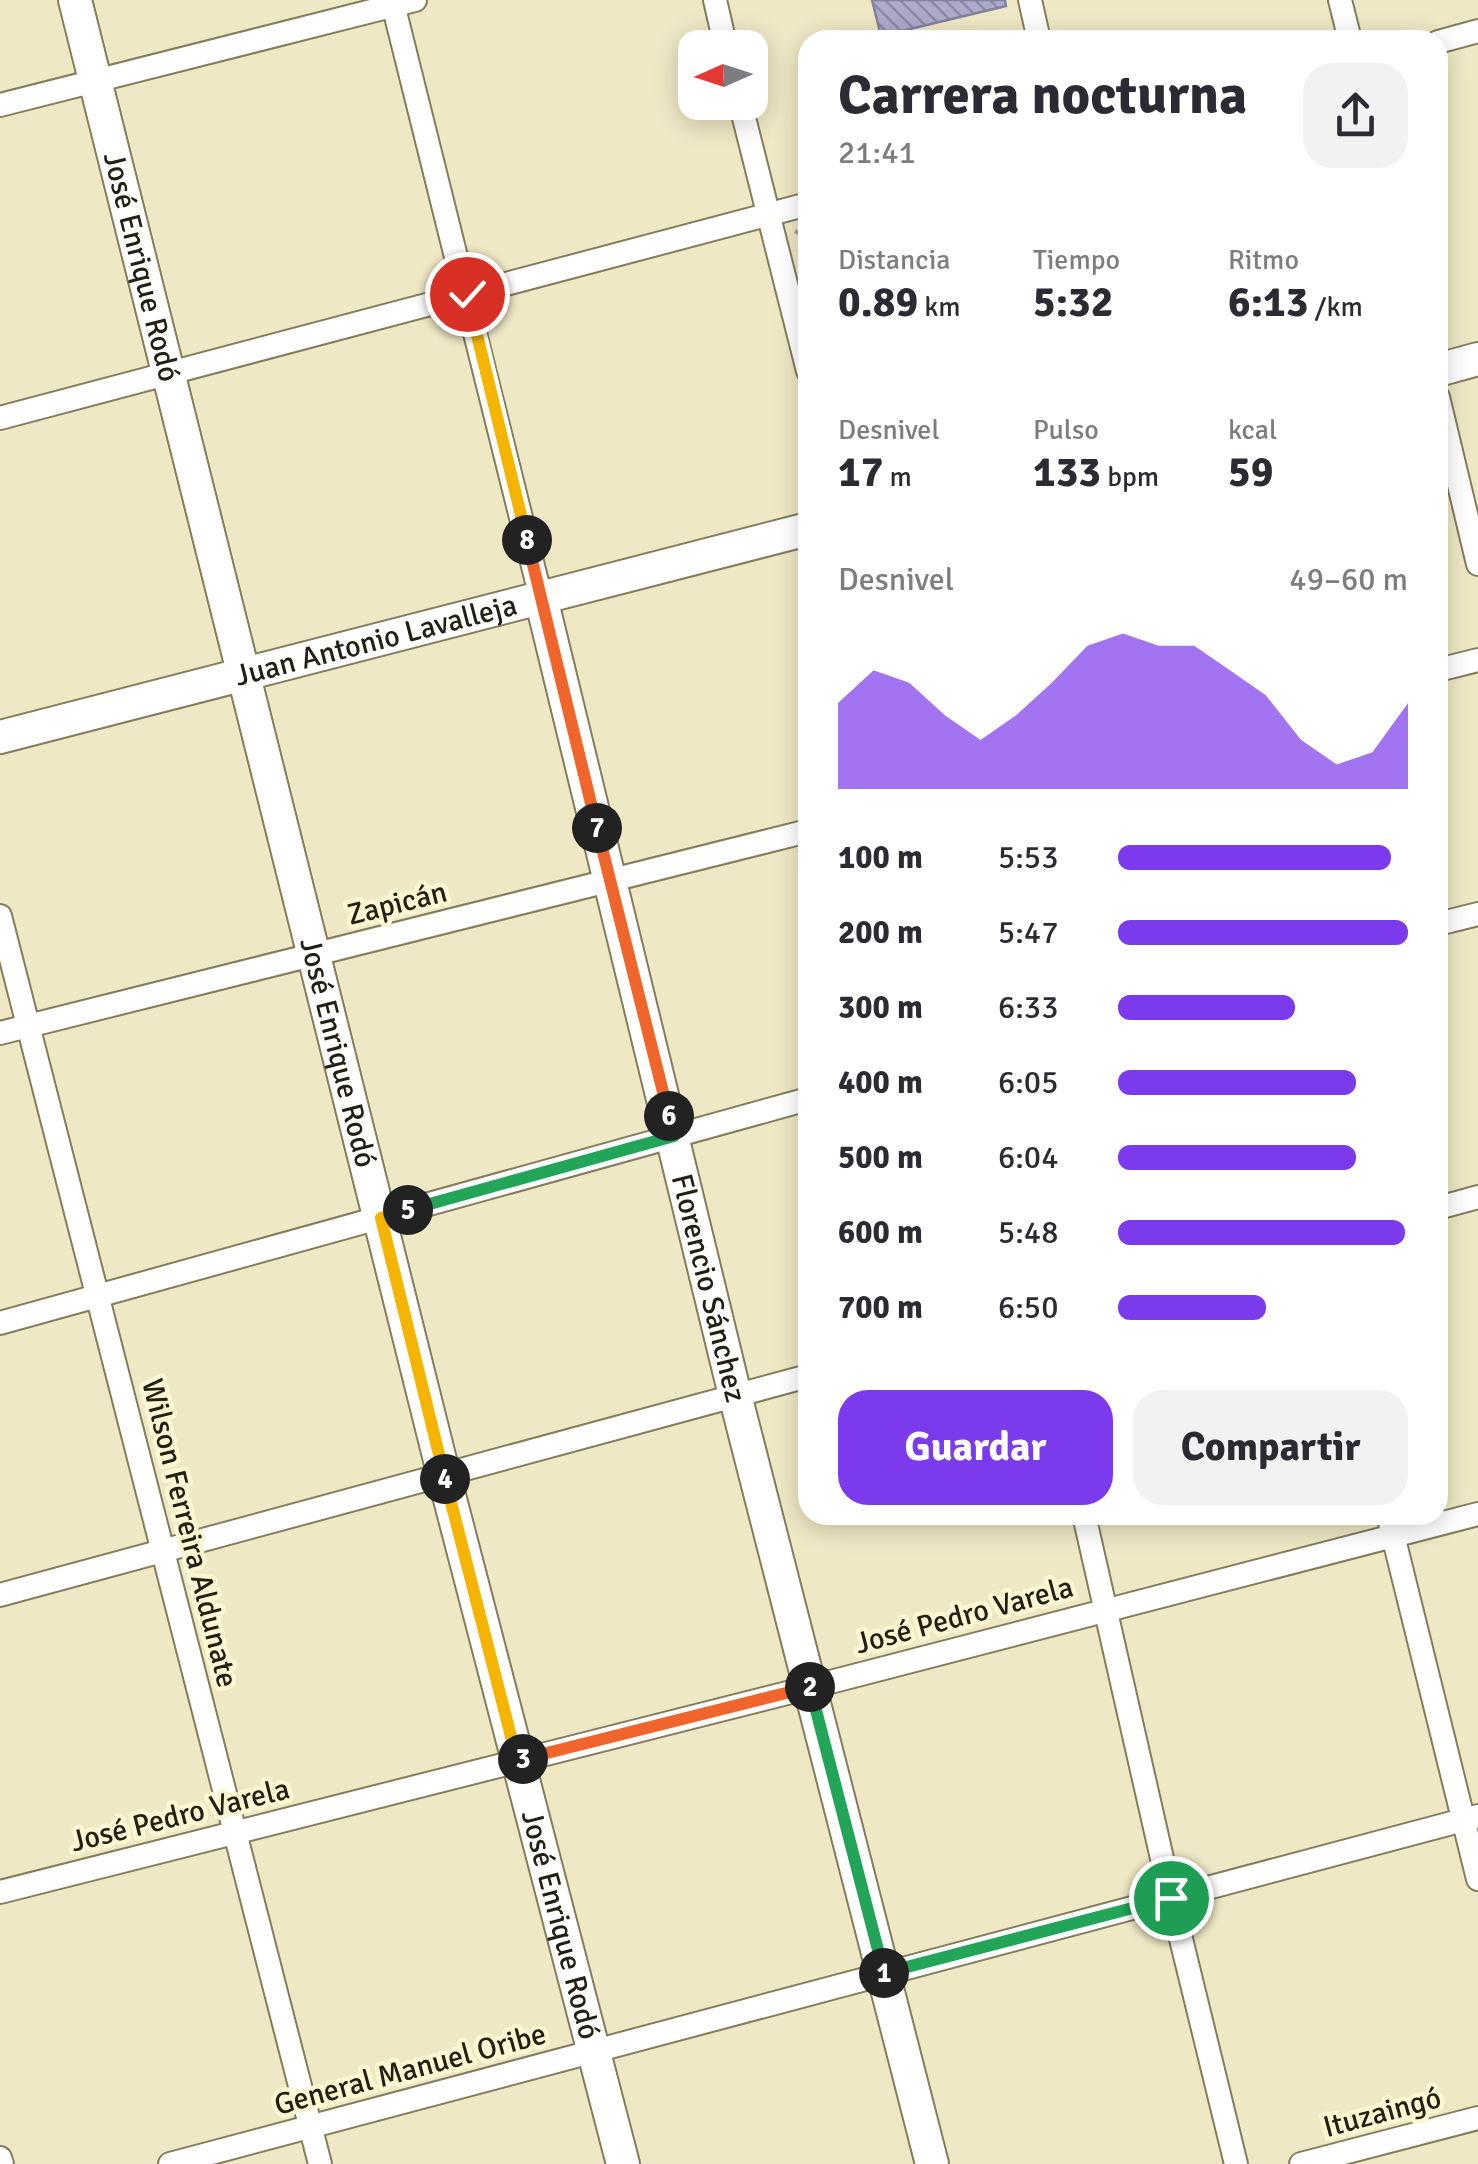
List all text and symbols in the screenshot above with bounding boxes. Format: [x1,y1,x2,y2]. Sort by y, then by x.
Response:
north arrow [678,30,768,120]
map controls [678,30,768,120]
text: Carrera nocturna [838,61,1247,129]
button: share [1303,63,1408,168]
text: 21:41 [838,133,916,172]
street label: José Enrique Rodó [95,148,188,386]
text: Distancia [838,243,951,277]
text: Tiempo [1033,243,1120,277]
text: Ritmo [1228,243,1299,277]
pin [425,252,510,337]
icon: check [440,267,495,322]
text: 0.89 [838,277,918,328]
text: 5:32 [1033,277,1113,328]
text: 6:13 [1228,277,1308,328]
text: km [918,290,961,324]
text: /km [1308,290,1363,324]
text: Desnivel [838,413,940,447]
text: Pulso [1033,413,1099,447]
text: kcal [1228,413,1277,447]
text: 17 [838,447,883,498]
text: 133 [1033,447,1101,498]
text: 59 [1228,447,1273,498]
text: m [883,460,912,494]
text: bpm [1101,460,1159,494]
pin: 8 [502,515,552,565]
text: 8 [519,523,535,557]
text: Desnivel [838,560,954,599]
text: 49–60 m [1289,560,1408,599]
street label: Juan Antonio Lavalleja [231,587,521,695]
pin: 7 [572,803,622,853]
text: 7 [589,811,605,845]
text: 100 m [838,838,923,877]
text: 5:53 [998,838,1058,877]
street label: Zapicán [343,873,451,934]
text: 200 m [838,913,923,952]
text: 5:47 [998,913,1058,952]
street label: José Enrique Rodó [291,934,384,1171]
text: 300 m [838,988,923,1027]
text: 6:33 [998,988,1058,1027]
text: 400 m [838,1063,923,1102]
text: 6:05 [998,1063,1058,1102]
pin: 6 [644,1091,694,1141]
text: 6 [661,1099,677,1133]
text: 500 m [838,1138,923,1177]
text: 6:04 [998,1138,1058,1177]
street label: Florencio Sánchez [663,1170,754,1406]
pin: 5 [383,1185,433,1235]
text: 5 [400,1193,416,1227]
text: 600 m [838,1213,923,1252]
text: 5:48 [998,1213,1058,1252]
text: 700 m [838,1288,923,1327]
text: 6:50 [998,1288,1058,1327]
street label: Wilson Ferreira Aldunate [133,1375,246,1691]
button: Guardar [838,1390,1113,1505]
button: Compartir [1133,1390,1408,1505]
pin: 4 [420,1454,470,1504]
text: 4 [437,1462,453,1496]
street label: José Pedro Varela [851,1569,1077,1662]
pin: 2 [785,1662,835,1712]
text: 2 [802,1670,818,1704]
pin: 3 [498,1734,548,1784]
text: 3 [515,1742,531,1776]
street label: José Pedro Varela [67,1770,293,1861]
street label: José Enrique Rodó [513,1806,608,2043]
pin [1129,1856,1214,1941]
icon: arrive [1144,1871,1199,1926]
pin: 1 [859,1948,909,1998]
text: 1 [876,1956,892,1990]
street label: General Manuel Oribe [270,2015,550,2124]
street label: Ituzaingó [1319,2079,1445,2146]

